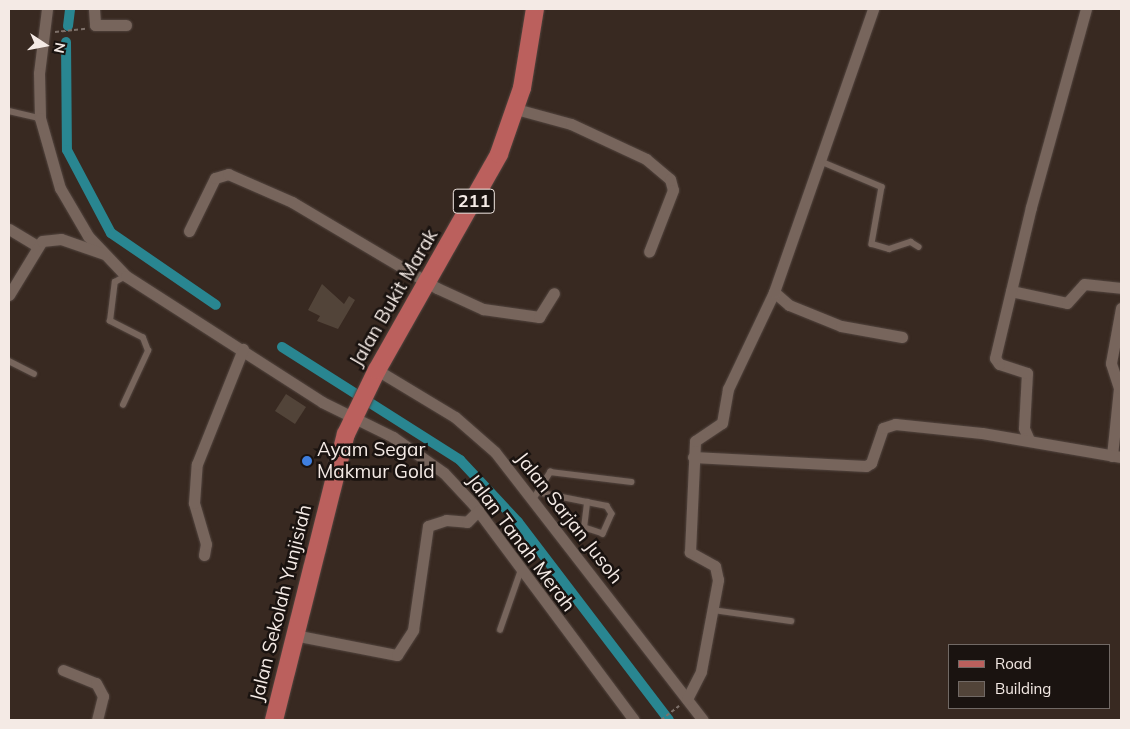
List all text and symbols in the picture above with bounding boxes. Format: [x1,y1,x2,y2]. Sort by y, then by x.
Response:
north arrow [20,20,70,70]
text: N [50,41,70,55]
road number: 211 [453,186,495,217]
street label: Jalan Bukit Marak [345,225,443,371]
place label: Ayam Segar Makmur Gold [317,439,435,483]
street label: Jalan Sarjan Jusoh [511,448,627,588]
marker: Ayam Segar Makmur Gold [301,455,313,467]
street label: Jalan Tanah Merah [462,470,580,616]
street label: Jalan Sekolah Yunjisiah [246,502,316,704]
legend [948,644,1110,709]
text: Road [995,654,1032,673]
text: Building [995,679,1051,698]

